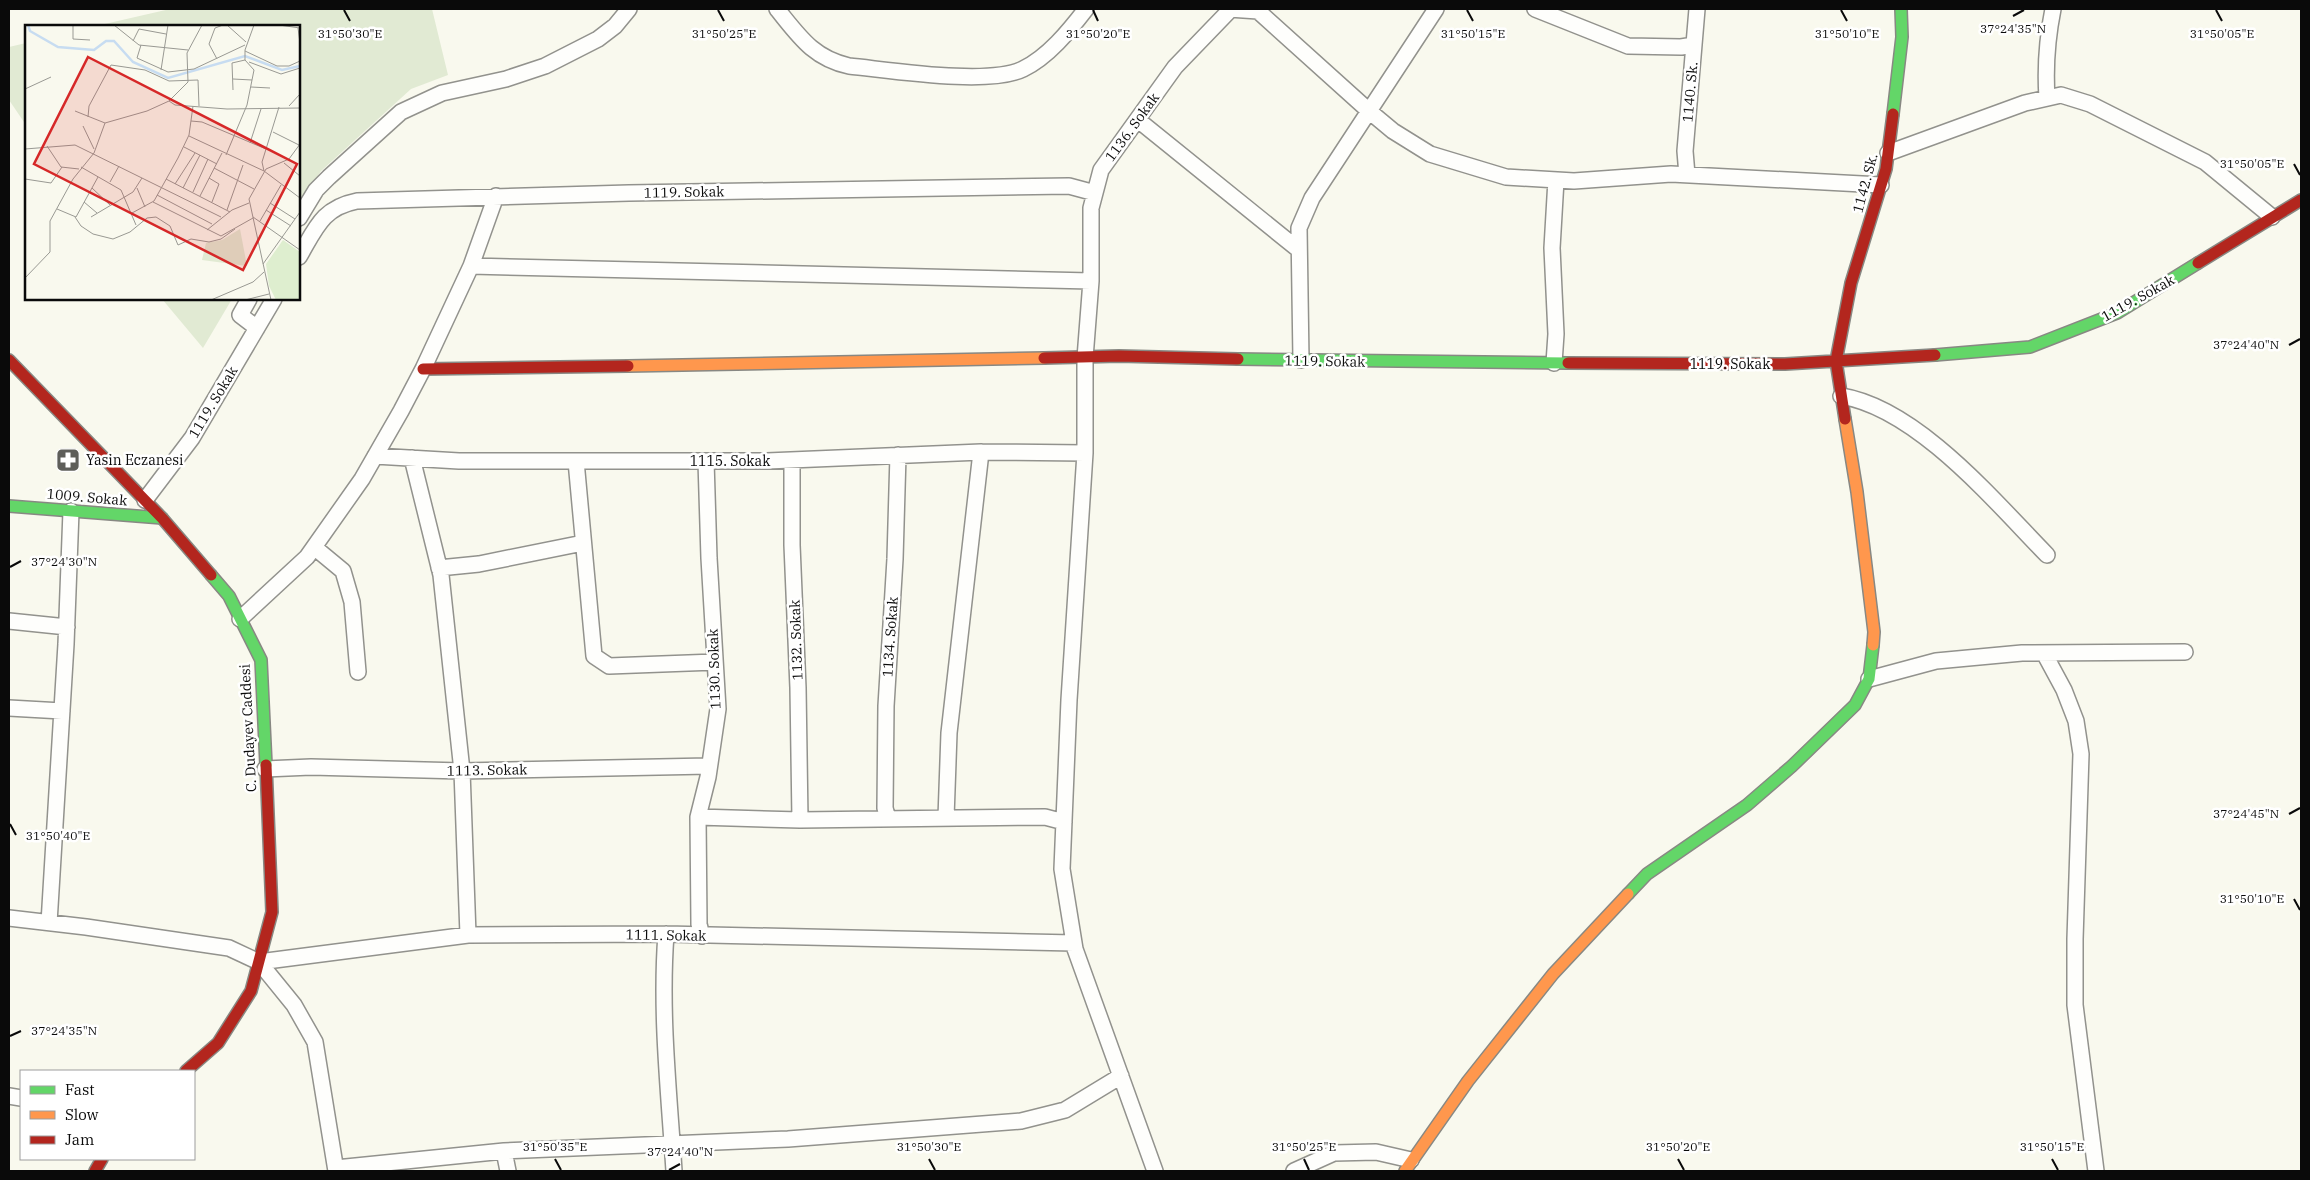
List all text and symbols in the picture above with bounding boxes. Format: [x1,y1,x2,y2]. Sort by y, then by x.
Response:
text: 37°24'35"N [1980,21,2046,36]
inset map [25,25,300,300]
text: 31°50'30"E [318,26,382,41]
text: 31°50'25"E [692,26,756,41]
text: 31°50'20"E [1066,26,1130,41]
text: 31°50'15"E [1441,26,1505,41]
text: 31°50'10"E [1815,26,1879,41]
text: 31°50'05"E [2190,26,2254,41]
street label: 1140. Sk. [1678,61,1702,123]
street label: 1136. Sokak [1101,88,1163,165]
street label: 1142. Sk. [1848,151,1882,215]
text: 31°50'05"E [2220,156,2284,171]
street label: 1119. Sokak [643,182,725,202]
street label: 1119. Sokak [2098,270,2178,325]
text: 37°24'40"N [2213,337,2279,352]
street label: 1119. Sokak [1284,351,1366,371]
street label: 1119. Sokak [1690,355,1771,373]
street label: 1119. Sokak [184,362,242,441]
pharmacy icon: Yasin Eczanesi [55,447,81,473]
place label: Yasin Eczanesi [86,451,183,469]
street label: 1115. Sokak [690,452,771,470]
street label: 1009. Sokak [46,485,129,510]
text: 37°24'30"N [31,554,97,569]
street label: 1134. Sokak [878,595,902,678]
street label: 1132. Sokak [786,599,806,681]
street label: 1130. Sokak [704,628,724,710]
street label: C. Dudayev Caddesi [236,664,260,792]
street label: 1113. Sokak [446,760,528,780]
text: 37°24'45"N [2213,806,2279,821]
text: 31°50'40"E [26,828,90,843]
text: 31°50'10"E [2220,891,2284,906]
street label: 1111. Sokak [625,925,707,945]
text: 37°24'35"N [31,1023,97,1038]
legend [20,1070,195,1160]
text: Fast [65,1080,95,1099]
text: Slow [65,1105,99,1124]
text: Jam [65,1130,94,1149]
text: 31°50'35"E [523,1139,587,1154]
text: 31°50'30"E [897,1139,961,1154]
text: 31°50'25"E [1272,1139,1336,1154]
text: 31°50'20"E [1646,1139,1710,1154]
text: 31°50'15"E [2020,1139,2084,1154]
text: 37°24'40"N [647,1144,713,1159]

